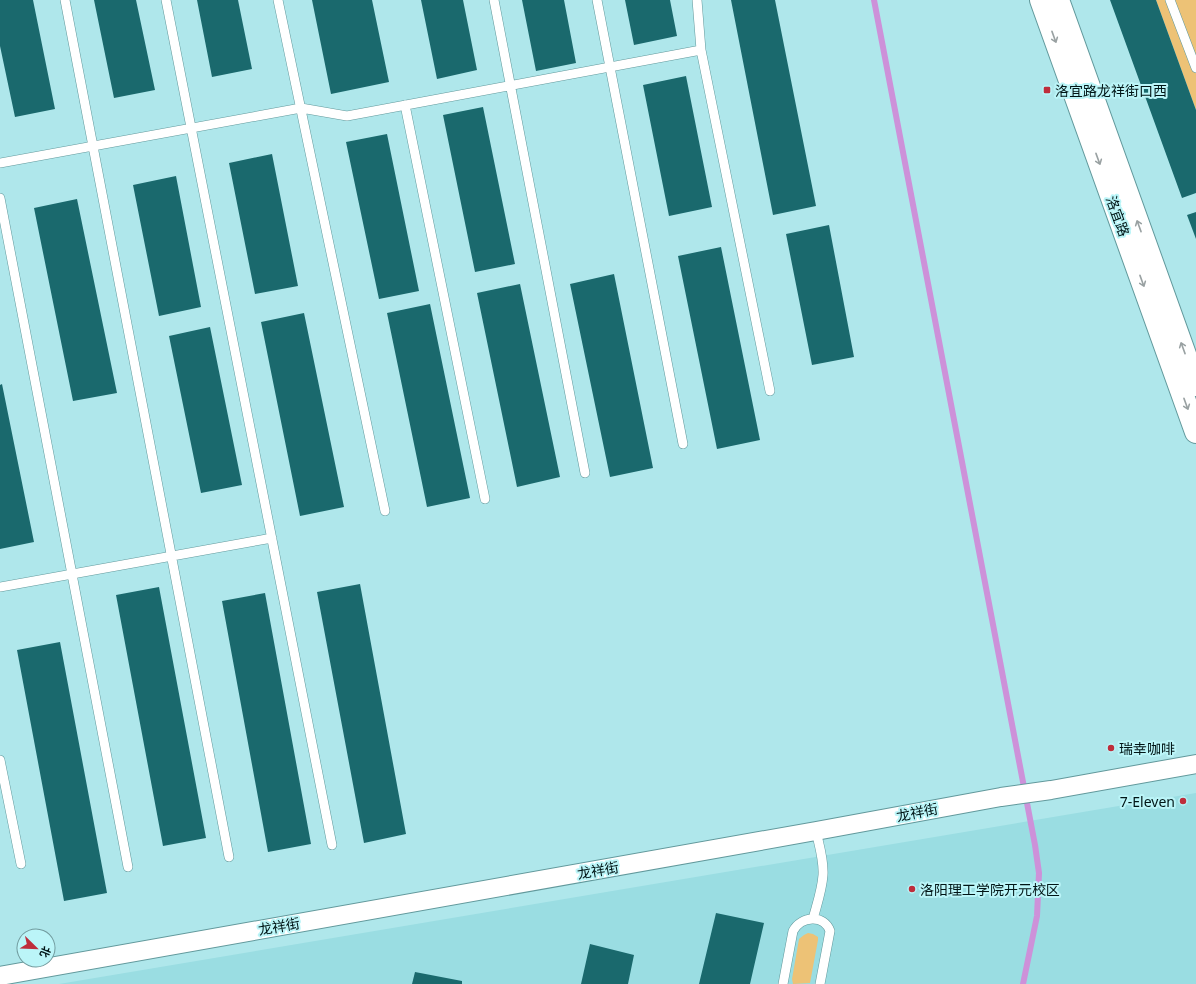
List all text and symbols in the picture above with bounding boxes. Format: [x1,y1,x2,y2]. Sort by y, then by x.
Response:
one-way arrow [1051,30,1058,43]
place label: 洛宜路龙祥街口西 [1055,81,1167,100]
marker: 洛宜路龙祥街口西 [1042,85,1052,95]
one-way arrow [1095,152,1102,165]
street label: 洛宜路 [1102,193,1134,239]
one-way arrow [1134,220,1142,232]
one-way arrow [1138,275,1146,287]
one-way arrow [1178,343,1186,355]
one-way arrow [1182,397,1190,409]
place label: 瑞幸咖啡 [1119,739,1175,758]
marker: 瑞幸咖啡 [1106,743,1116,753]
place label: 7-Eleven [1120,792,1175,811]
marker: 7-Eleven [1178,796,1188,806]
street label: 龙祥街 [895,799,939,825]
street label: 龙祥街 [576,857,620,883]
place label: 洛阳理工学院开元校区 [920,880,1060,899]
marker: 洛阳理工学院开元校区 [907,884,917,894]
street label: 龙祥街 [257,913,301,939]
north arrow [16,928,56,968]
text: 北 [37,944,55,960]

